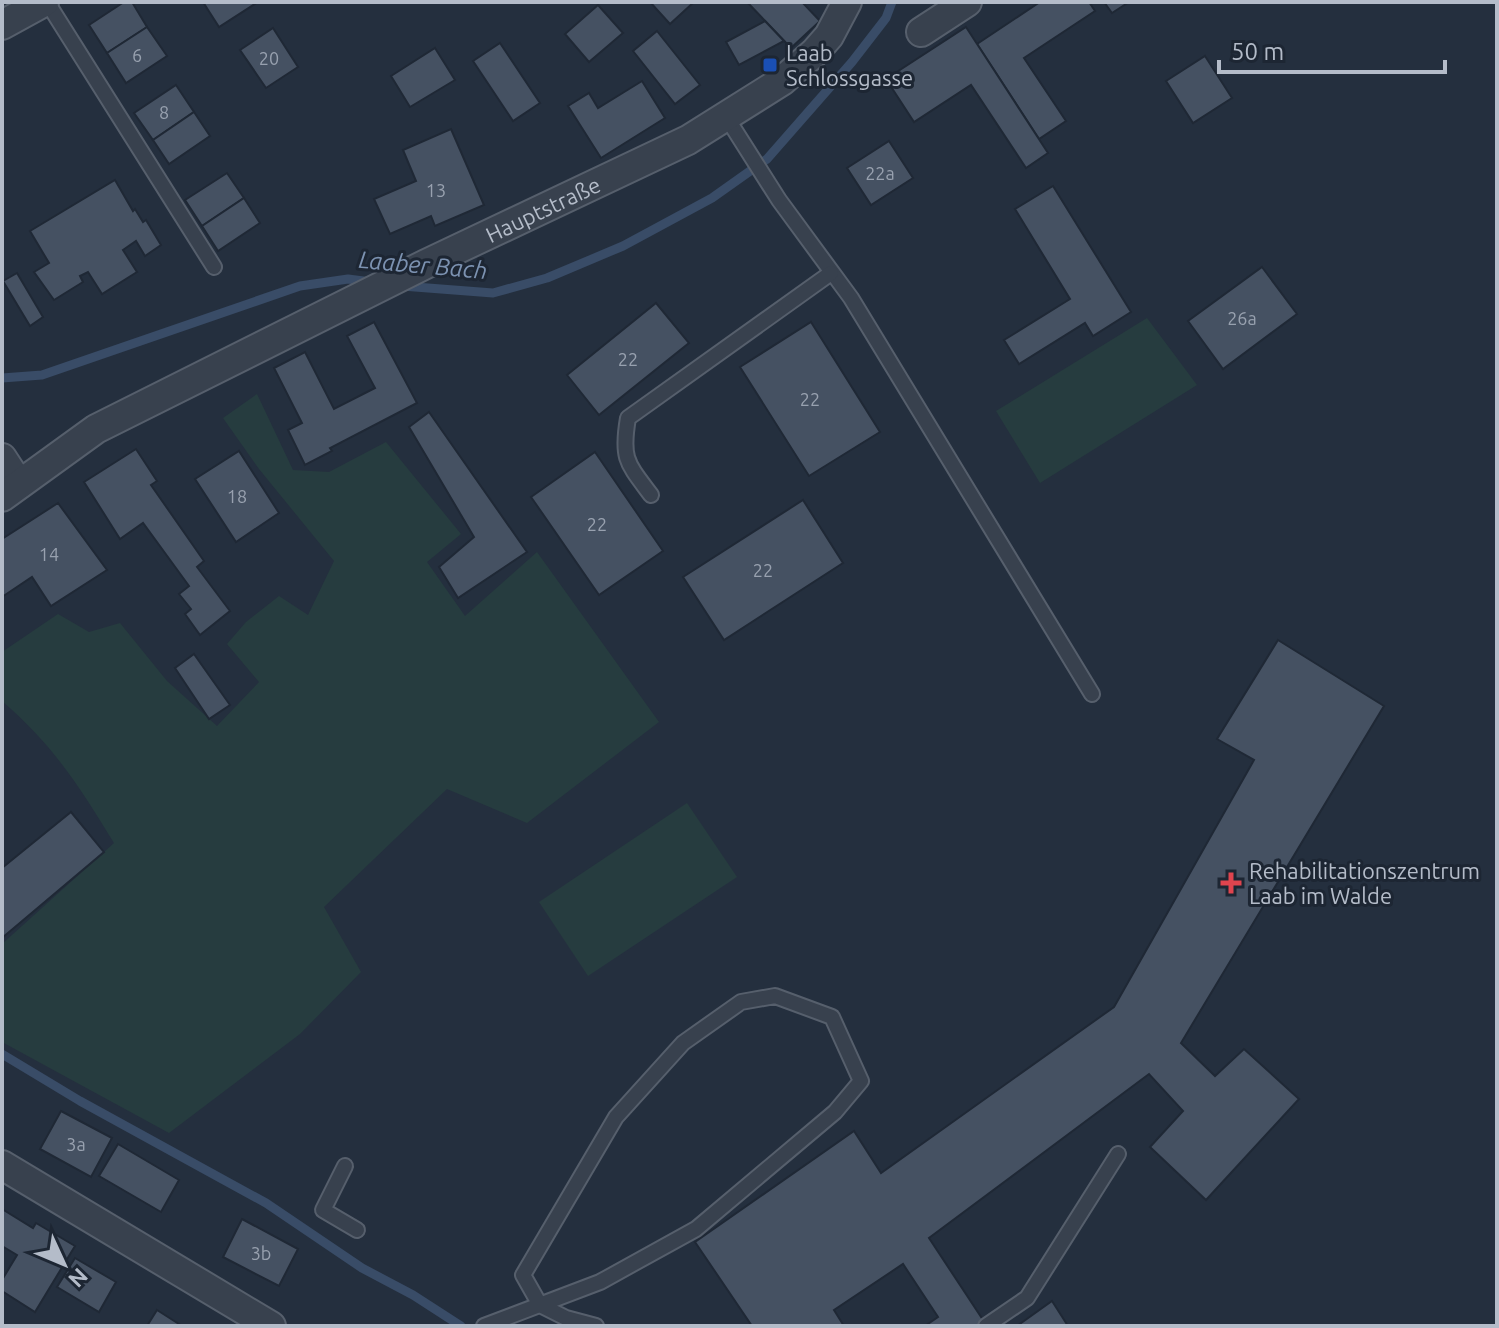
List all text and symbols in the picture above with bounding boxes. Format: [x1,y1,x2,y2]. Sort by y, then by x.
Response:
scale bar [1219,24,1445,74]
text: 50 m [1231,38,1284,65]
place label: Laab Schlossgasse [786,40,913,90]
house number: 6 [132,45,142,65]
house number: 20 [259,48,279,68]
marker: Laab Schlossgasse [761,56,779,74]
house number: 8 [159,102,169,122]
house number: 22a [865,163,895,183]
street label: Hauptstraße [481,171,604,247]
house number: 13 [426,180,446,200]
water label: Laaber Bach [358,246,488,284]
house number: 26a [1227,308,1257,328]
house number: 22 [618,349,638,369]
house number: 22 [800,389,820,409]
house number: 18 [227,486,247,506]
house number: 22 [587,514,607,534]
house number: 14 [39,544,59,564]
house number: 22 [753,560,773,580]
place label: Rehabilitationszentrum Laab im Walde [1249,858,1480,908]
marker: Rehabilitationszentrum Laab im Walde [1220,872,1242,894]
house number: 3a [66,1134,86,1154]
north arrow [24,1224,104,1304]
house number: 3b [251,1243,271,1263]
text: N [64,1264,93,1293]

